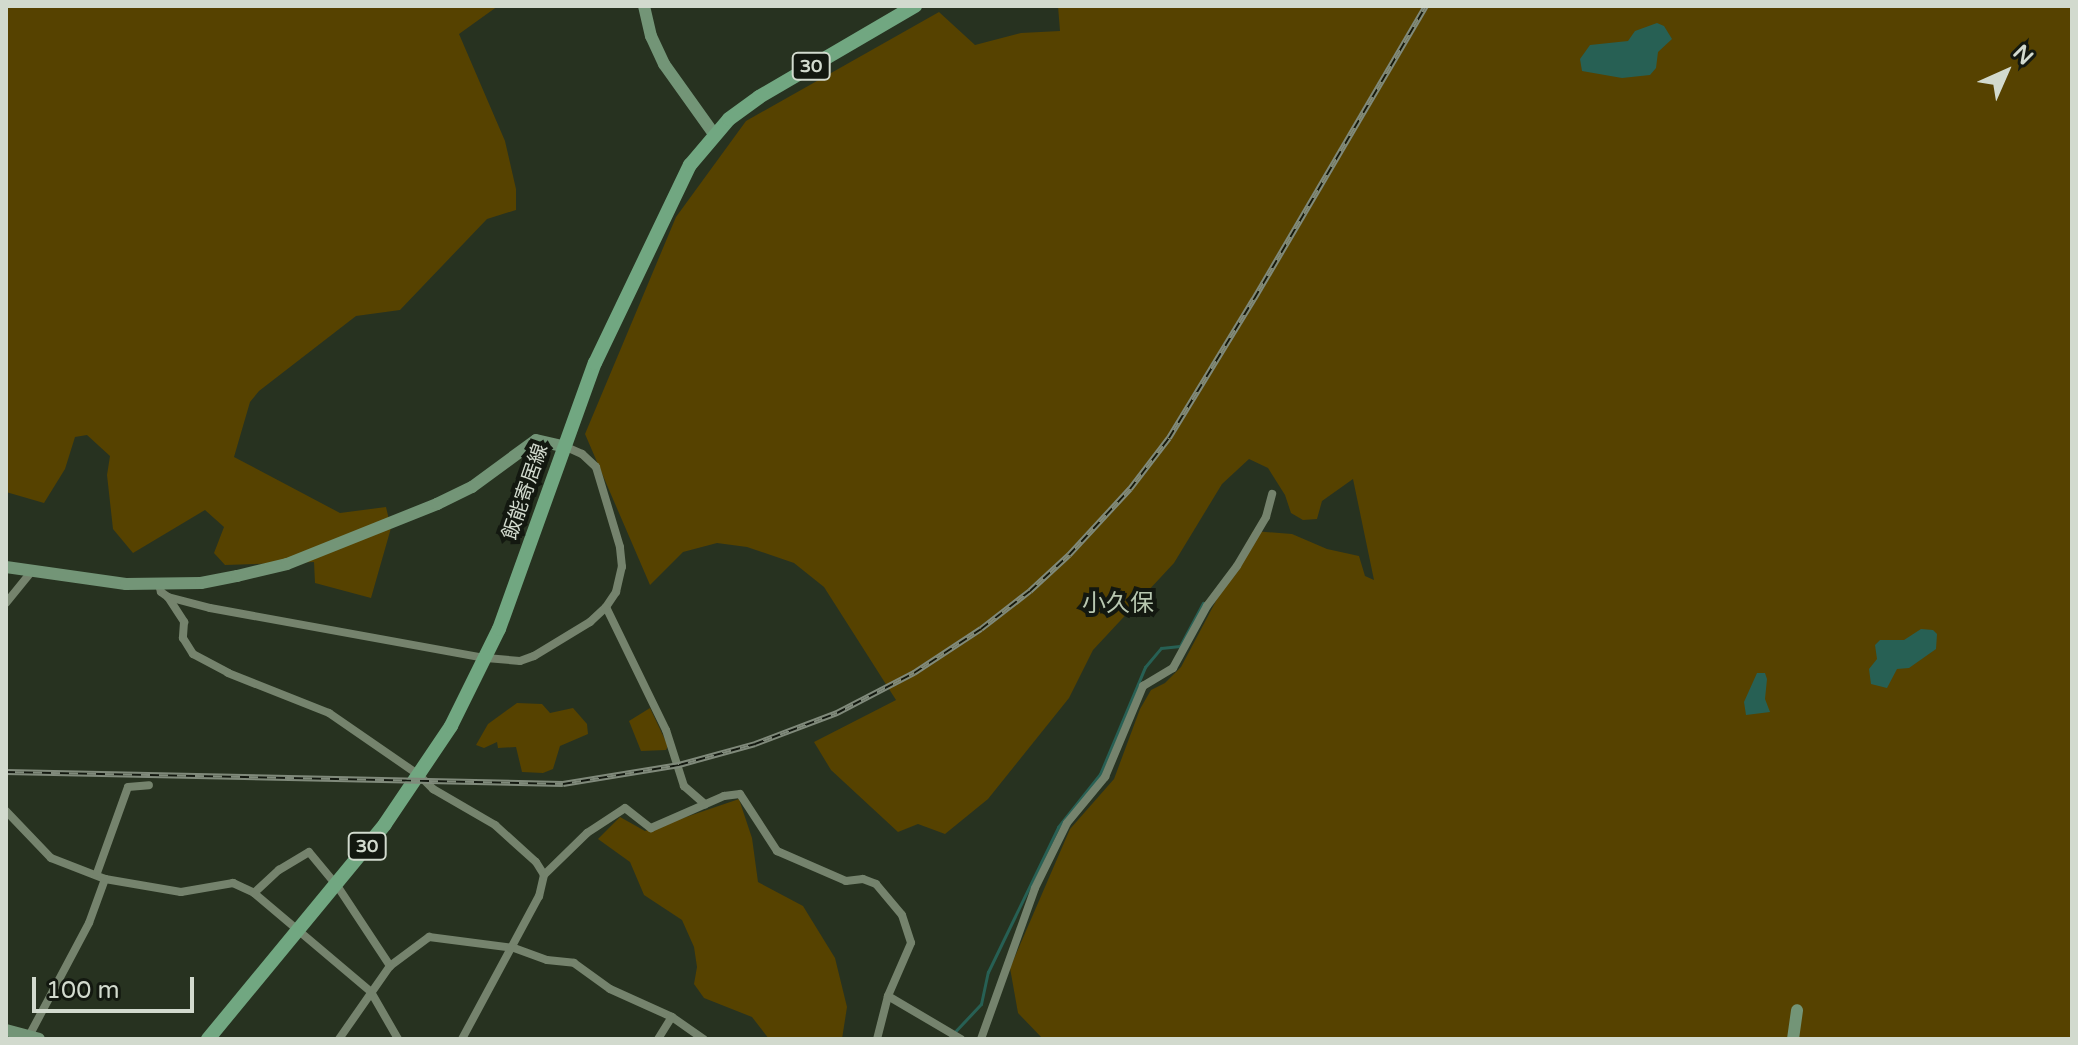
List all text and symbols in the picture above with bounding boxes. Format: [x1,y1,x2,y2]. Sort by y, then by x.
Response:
north arrow [1966,32,2046,112]
text: N [2008,40,2038,70]
road number: 30 [791,52,831,80]
street label: 飯能寄居線 [498,441,554,543]
district label: 小久保 [1082,590,1154,618]
road number: 30 [347,832,387,860]
scale bar [36,961,198,1011]
text: 100 m [46,976,120,1005]

